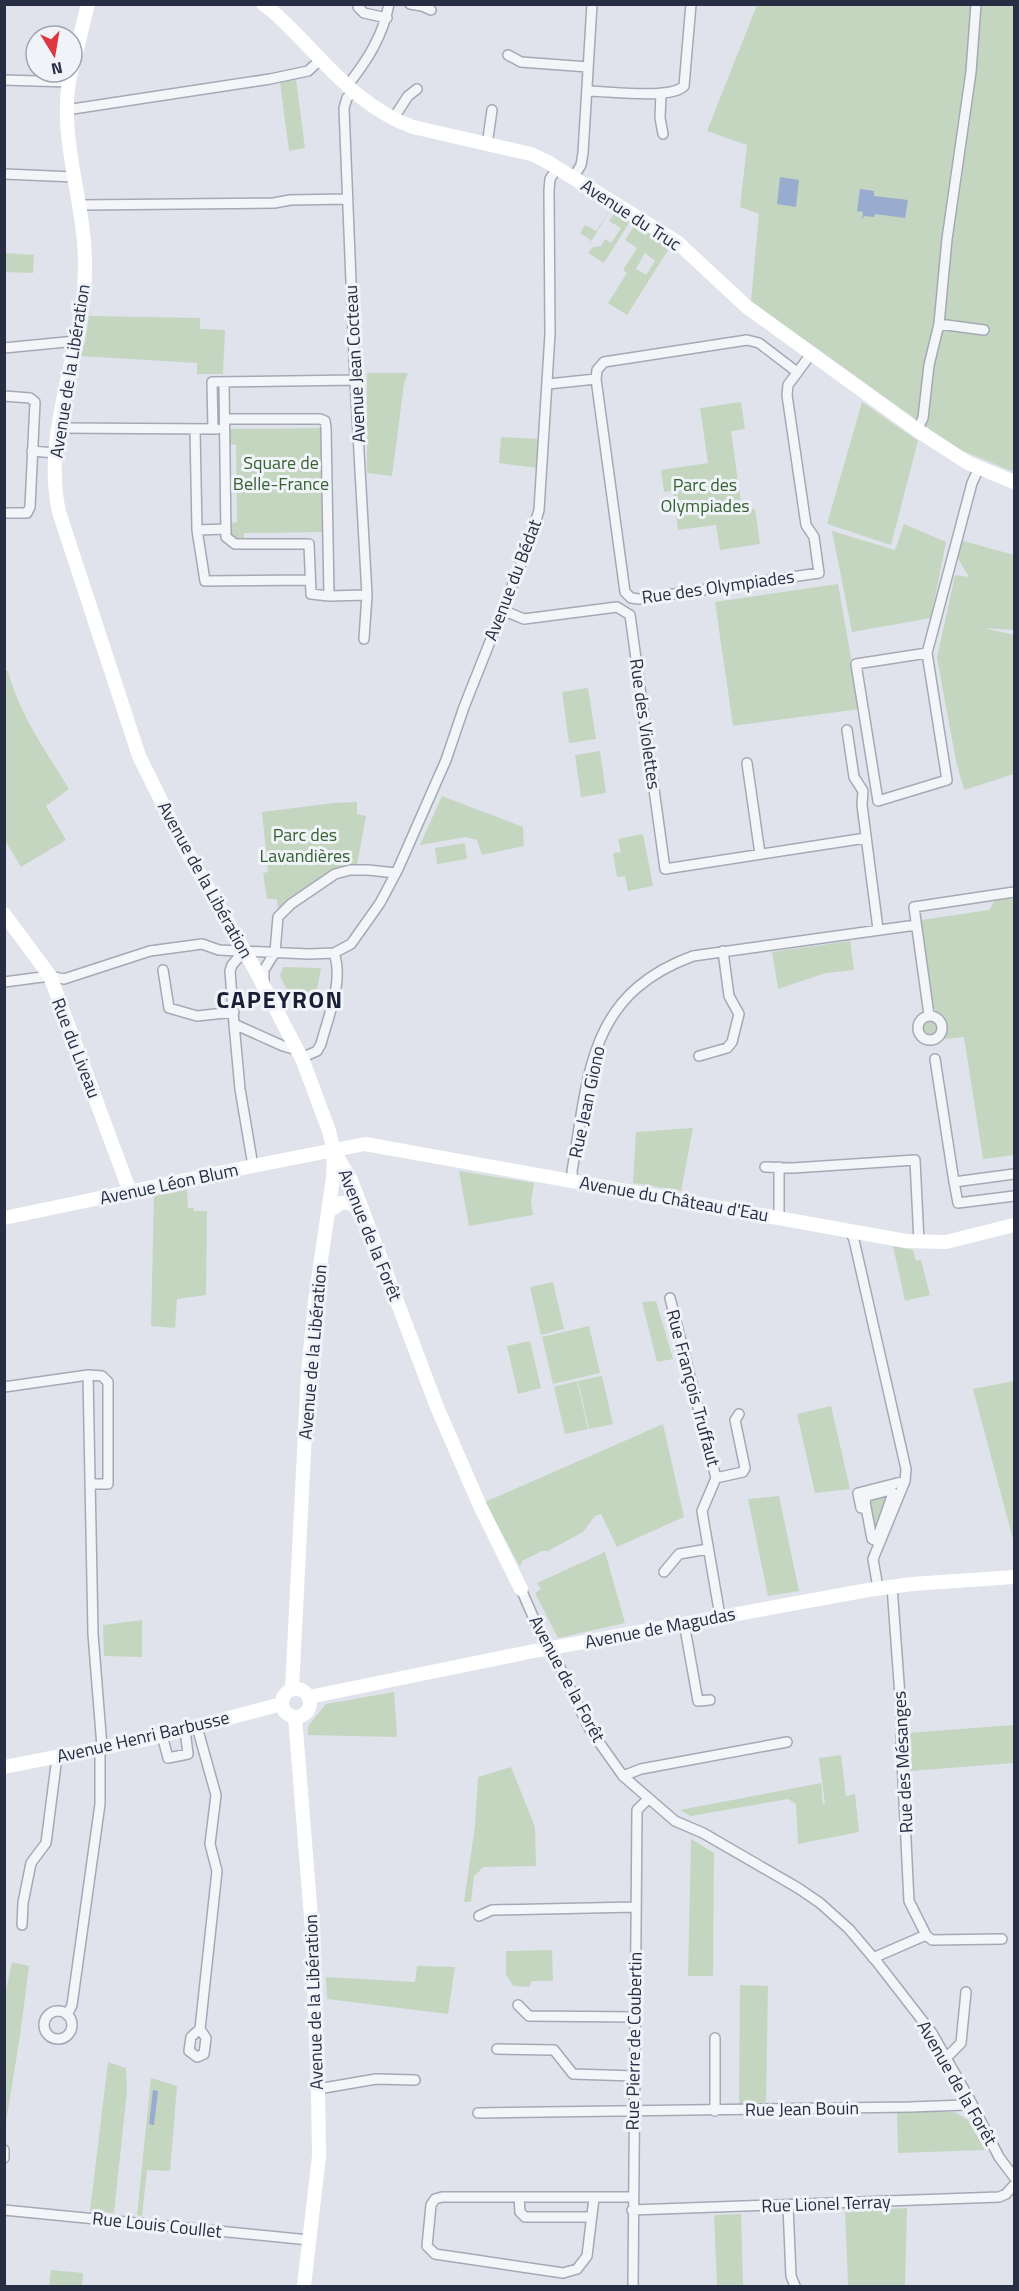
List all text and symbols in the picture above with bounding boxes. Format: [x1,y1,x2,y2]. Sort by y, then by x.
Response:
north arrow [24,24,84,84]
text: N [49,56,65,82]
street label: Avenue du Truc [576,172,687,257]
street label: Avenue de la Libération [42,282,97,460]
street label: Avenue Jean Cocteau [337,284,372,444]
park label: Square de Belle-France [233,449,329,497]
park label: Parc des Olympiades [660,471,750,519]
street label: Avenue du Bédat [477,514,548,645]
street label: Rue des Olympiades [640,562,796,611]
street label: Rue des Violettes [623,657,668,791]
street label: Avenue de la Libération [151,796,260,963]
park label: Parc des Lavandières [260,821,350,869]
district label: CAPEYRON [216,981,344,1017]
street label: Rue du Liveau [45,994,108,1102]
street label: Rue Jean Giono [561,1043,612,1161]
street label: Avenue Léon Blum [97,1156,241,1211]
street label: Avenue de la Forêt [332,1165,409,1305]
street label: Avenue du Château d'Eau [577,1169,771,1228]
street label: Avenue de la Libération [291,1263,334,1441]
street label: Rue François Truffaut [660,1306,728,1470]
street label: Avenue de Magudas [582,1600,737,1655]
street label: Avenue de la Forêt [523,1611,613,1748]
street label: Rue des Mésanges [885,1690,920,1834]
street label: Avenue Henri Barbusse [54,1704,232,1770]
street label: Avenue de la Libération [297,1914,330,2090]
street label: Rue Pierre de Coubertin [618,1951,649,2131]
street label: Avenue de la Forêt [911,2015,1004,2151]
street label: Rue Jean Bouin [745,2094,859,2123]
street label: Rue Lionel Terray [761,2188,892,2219]
street label: Rue Louis Coullet [91,2204,224,2245]

